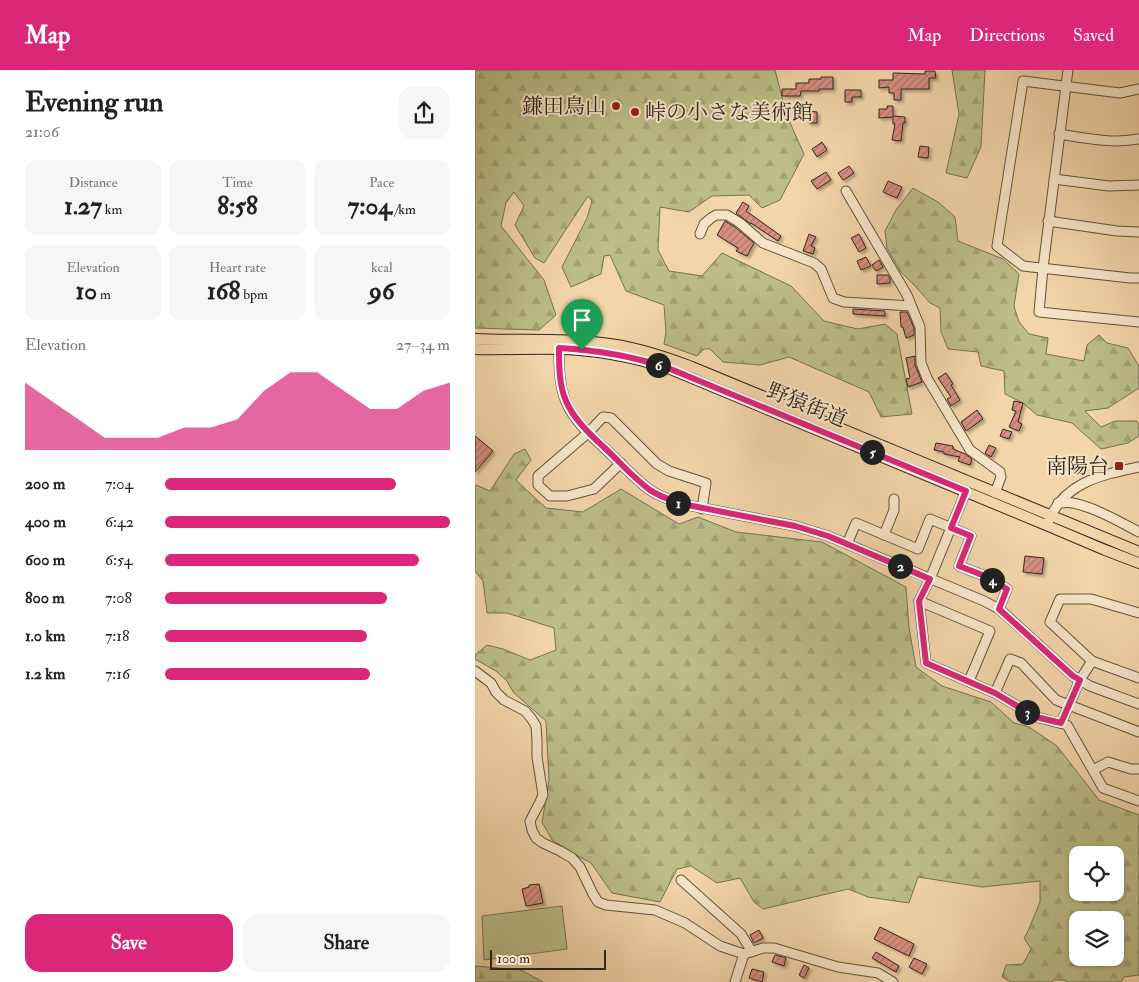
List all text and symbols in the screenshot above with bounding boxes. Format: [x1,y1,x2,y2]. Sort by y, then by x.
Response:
text: Map [25,20,70,51]
text: Map [908,24,941,47]
text: Directions [969,24,1045,47]
text: Saved [1073,24,1114,47]
text: Evening run [25,85,163,120]
button: share [398,87,450,139]
place label: 鎌田鳥山 [522,93,606,120]
place label: 峠の小さな美術館 [645,99,813,126]
marker: 鎌田鳥山 [610,100,622,112]
marker: 峠の小さな美術館 [629,106,641,118]
text: 21:06 [25,122,59,142]
text: Distance [69,174,118,191]
text: Time [222,174,253,191]
text: Pace [369,174,394,191]
text: 1.27 [64,191,102,222]
text: 8:58 [217,191,258,222]
text: 7:04 [348,191,392,222]
text: km [102,201,122,218]
text: /km [392,201,416,218]
text: Elevation [66,259,120,276]
text: Heart rate [209,259,266,276]
text: kcal [371,259,393,276]
text: 10 [75,276,97,307]
text: 168 [207,276,240,307]
text: 96 [369,276,395,307]
text: m [97,286,111,303]
text: bpm [240,286,268,303]
pin [561,299,603,350]
icon: arrive [568,306,596,334]
text: Elevation [25,335,86,355]
text: 27–34 m [396,335,450,355]
pin: 6 [645,352,671,378]
text: 6 [655,357,662,374]
street label: 野猿街道 [763,377,851,434]
pin: 5 [859,440,885,464]
text: 5 [869,444,876,461]
place label: 南陽台 [1046,453,1109,480]
marker: 南陽台 [1113,460,1125,472]
text: 200 m [25,474,65,494]
text: 7:04 [105,474,133,494]
pin: 1 [665,490,691,516]
text: 1 [676,495,681,512]
text: 400 m [25,512,66,532]
text: 6:42 [105,512,134,532]
text: 600 m [25,550,65,570]
text: 6:54 [105,550,132,570]
pin: 2 [887,554,913,578]
text: 2 [897,558,904,575]
pin: 4 [979,568,1005,592]
text: 4 [989,572,996,589]
text: 800 m [25,588,65,608]
text: 7:08 [105,588,132,608]
text: 1.0 km [25,626,65,646]
text: 7:18 [105,626,130,646]
text: 1.2 km [25,664,65,684]
text: 7:16 [105,664,130,684]
pin: 3 [1015,700,1039,724]
text: 3 [1025,704,1030,721]
map controls [1069,846,1124,966]
button: locate [1069,846,1124,901]
button: layers [1069,911,1124,966]
button: Save [25,914,233,972]
button: Share [243,914,450,972]
scale bar [490,947,606,970]
text: 100 m [497,950,530,967]

